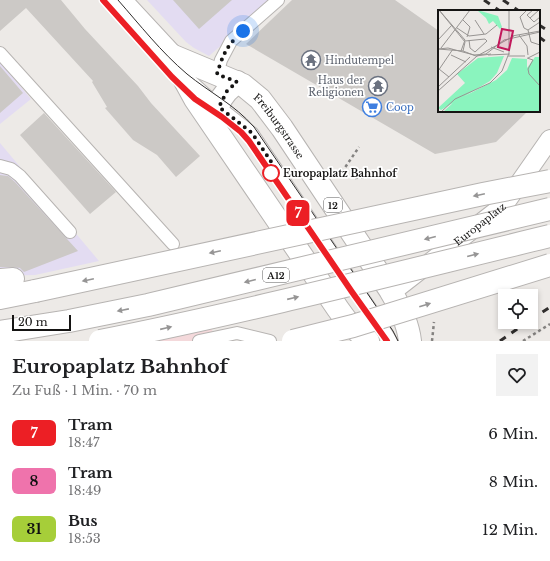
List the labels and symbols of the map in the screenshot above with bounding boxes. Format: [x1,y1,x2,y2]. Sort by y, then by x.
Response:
inset map [438,10,540,112]
your location [233,21,253,41]
temple icon: Hindutempel [300,49,322,71]
place label: Hindutempel [325,54,394,67]
place label: Haus der Religionen [308,74,364,99]
temple icon: Haus der Religionen [367,75,389,97]
street label: Freiburgstrasse [251,90,307,161]
supermarket icon: Coop [361,96,383,118]
place label: Coop [386,101,414,114]
marker: Europaplatz Bahnhof [262,164,280,182]
place label: Europaplatz Bahnhof [283,167,398,180]
one-way arrow [472,192,485,198]
road number: 12 [324,198,342,212]
street label: Europaplatz [451,199,509,248]
line badge: 7 [285,200,311,226]
one-way arrow [424,235,437,241]
one-way arrow [209,250,221,256]
one-way arrow [467,251,480,257]
road number: A12 [263,268,289,282]
one-way arrow [82,277,94,283]
one-way arrow [243,279,256,285]
one-way arrow [287,295,299,301]
one-way arrow [419,302,431,308]
one-way arrow [117,307,129,313]
scale bar [12,313,71,332]
one-way arrow [160,324,172,330]

